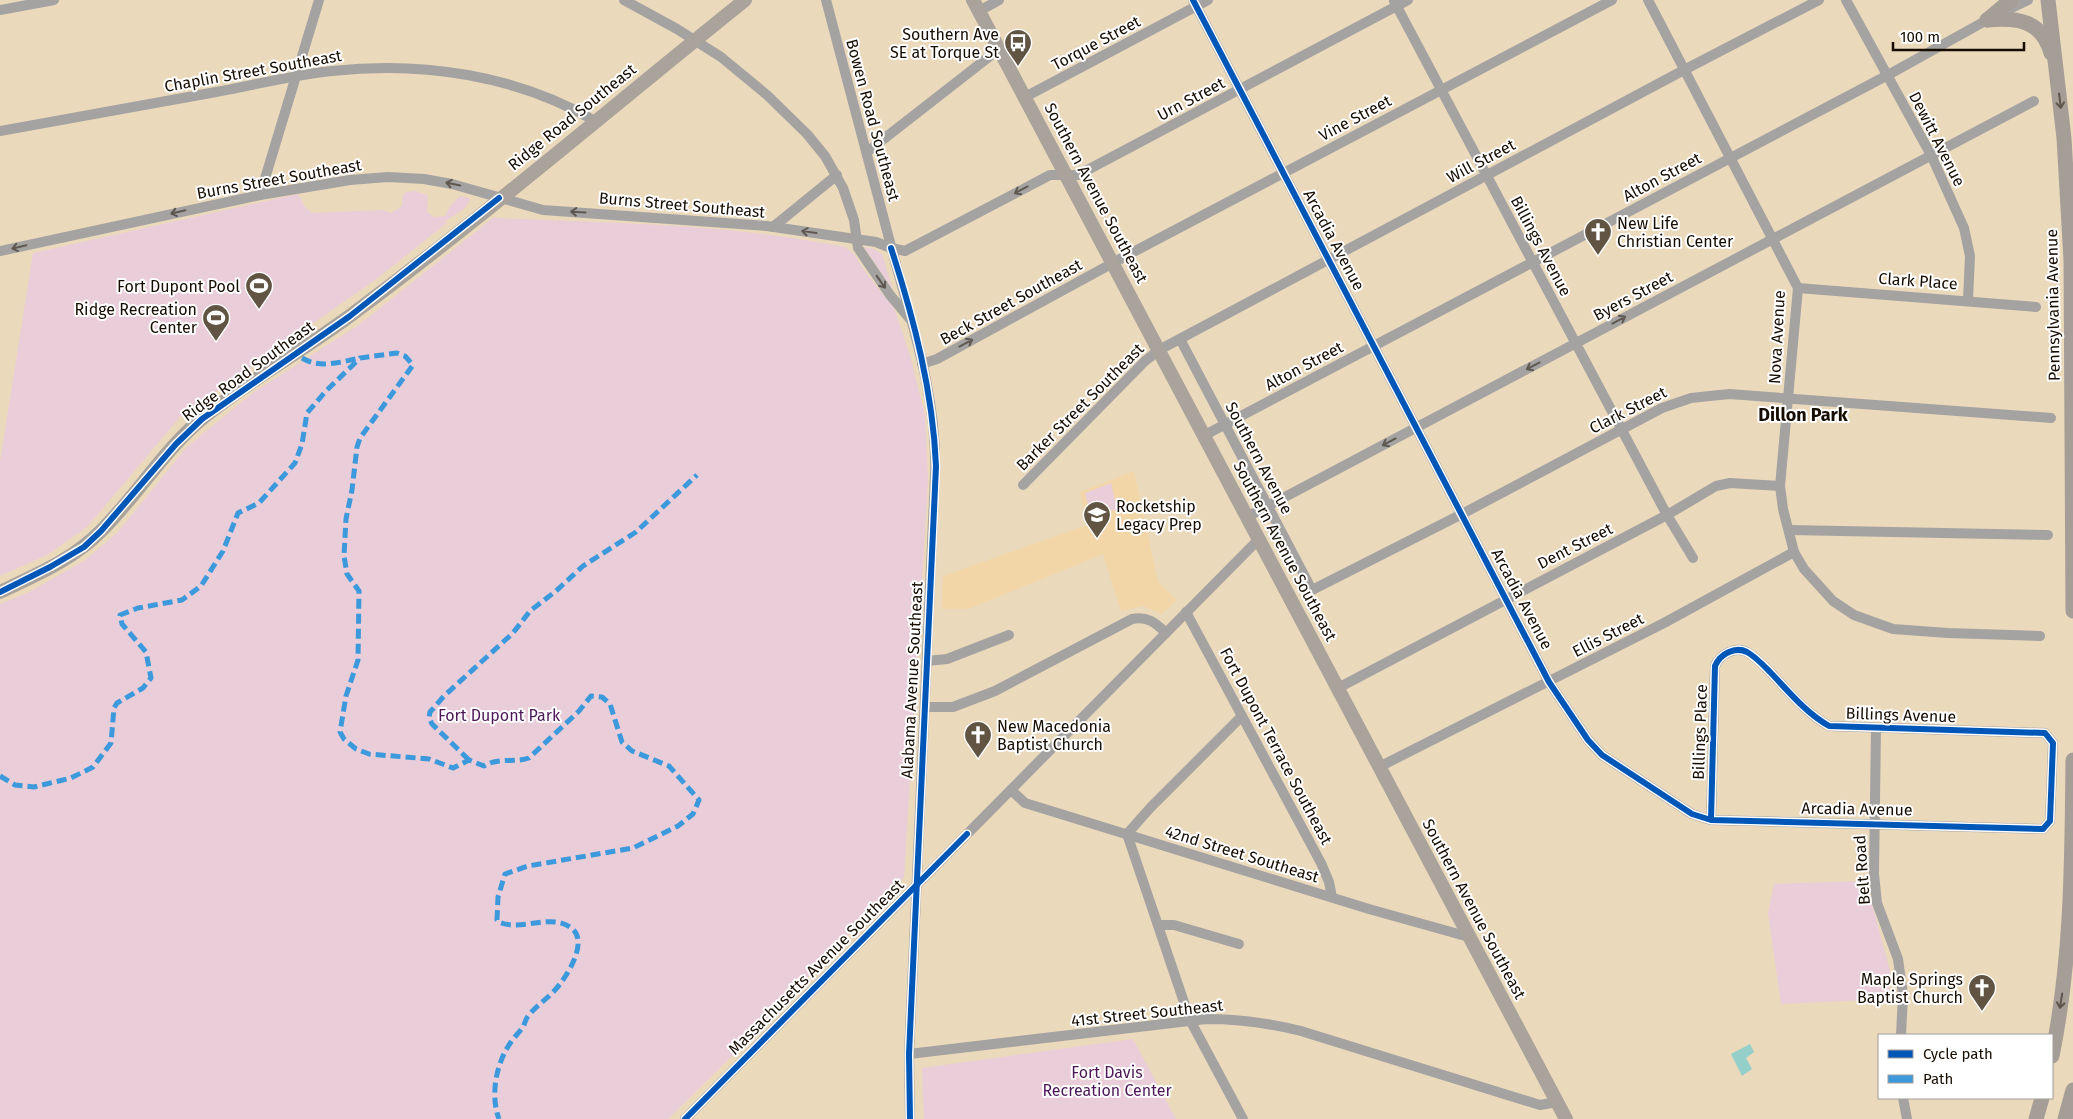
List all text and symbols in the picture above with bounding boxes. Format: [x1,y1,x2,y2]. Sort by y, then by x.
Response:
street label: Torque Street [1048,12,1144,74]
scale bar [1893,20,2024,52]
place label: Southern Ave SE at Torque St [890,25,999,62]
bus stop icon: Southern Ave SE at Torque St [1003,28,1033,67]
text: 100 m [1900,28,1940,46]
street label: Bowen Road Southeast [842,37,904,203]
street label: Chaplin Street Southeast [163,46,343,96]
street label: Ridge Road Southeast [504,60,640,174]
street label: Urn Street [1154,73,1228,125]
street label: Dewitt Avenue [1905,88,1969,190]
street label: Vine Street [1316,91,1395,145]
one-way arrow [2055,92,2065,108]
street label: Southern Avenue Southeast [1040,100,1152,287]
street label: Will Street [1444,135,1519,187]
street label: Alton Street [1620,148,1705,206]
street label: Burns Street Southeast [195,155,363,203]
one-way arrow [445,179,461,188]
one-way arrow [1014,186,1029,195]
street label: Arcadia Avenue [1300,186,1368,294]
street label: Burns Street Southeast [598,188,766,222]
street label: Billings Avenue [1507,193,1575,299]
one-way arrow [570,207,586,216]
one-way arrow [170,208,186,217]
place label: New Life Christian Center [1617,214,1734,251]
church icon: New Life Christian Center [1583,217,1613,256]
one-way arrow [802,227,818,237]
street label: Pennsylvania Avenue [2042,229,2064,381]
one-way arrow [11,242,27,252]
street label: Beck Street Southeast [937,255,1085,349]
street label: Byers Street [1590,267,1676,325]
street label: Clark Place [1878,269,1958,293]
sports icon: Fort Dupont Pool [244,271,274,310]
one-way arrow [876,275,886,289]
place label: Fort Dupont Pool [117,277,240,296]
street label: Nova Avenue [1765,290,1789,384]
place label: Ridge Recreation Center [74,300,198,337]
sports icon: Ridge Recreation Center [201,303,231,342]
one-way arrow [1611,315,1626,324]
street label: Ridge Road Southeast [178,317,318,425]
street label: Alton Street [1262,337,1347,395]
one-way arrow [959,338,973,348]
street label: Barker Street Southeast [1012,339,1148,475]
one-way arrow [1525,361,1540,371]
street label: Clark Street [1586,382,1670,438]
street label: Southern Avenue [1221,399,1297,517]
district label: Dillon Park [1758,404,1849,426]
one-way arrow [1382,438,1397,447]
street label: Southern Avenue Southeast [1229,458,1341,645]
place label: Rocketship Legacy Prep [1116,497,1202,534]
school or university icon: Rocketship Legacy Prep [1082,500,1112,539]
street label: Dent Street [1534,519,1616,573]
street label: Arcadia Avenue [1488,545,1556,653]
street label: Alabama Avenue Southeast [897,581,927,779]
street label: Ellis Street [1569,609,1647,661]
street label: Fort Dupont Terrace Southeast [1216,644,1336,848]
street label: Billings Place [1689,684,1711,780]
street label: Billings Avenue [1845,704,1957,726]
park label: Fort Dupont Park [438,706,561,725]
place label: New Macedonia Baptist Church [997,717,1111,754]
church icon: New Macedonia Baptist Church [963,720,993,759]
street label: Arcadia Avenue [1801,799,1913,819]
street label: Southern Avenue Southeast [1418,816,1530,1003]
street label: 42nd Street Southeast [1163,822,1321,887]
street label: Belt Road [1850,834,1874,906]
street label: Massachusetts Avenue Southeast [724,875,908,1059]
place label: Maple Springs Baptist Church [1857,970,1963,1007]
church icon: Maple Springs Baptist Church [1967,973,1997,1012]
one-way arrow [2056,992,2066,1008]
street label: 41st Street Southeast [1070,996,1224,1030]
legend [1878,1034,2053,1099]
text: Cycle path [1923,1045,1993,1063]
park label: Fort Davis Recreation Center [1042,1063,1172,1100]
text: Path [1923,1070,1953,1088]

